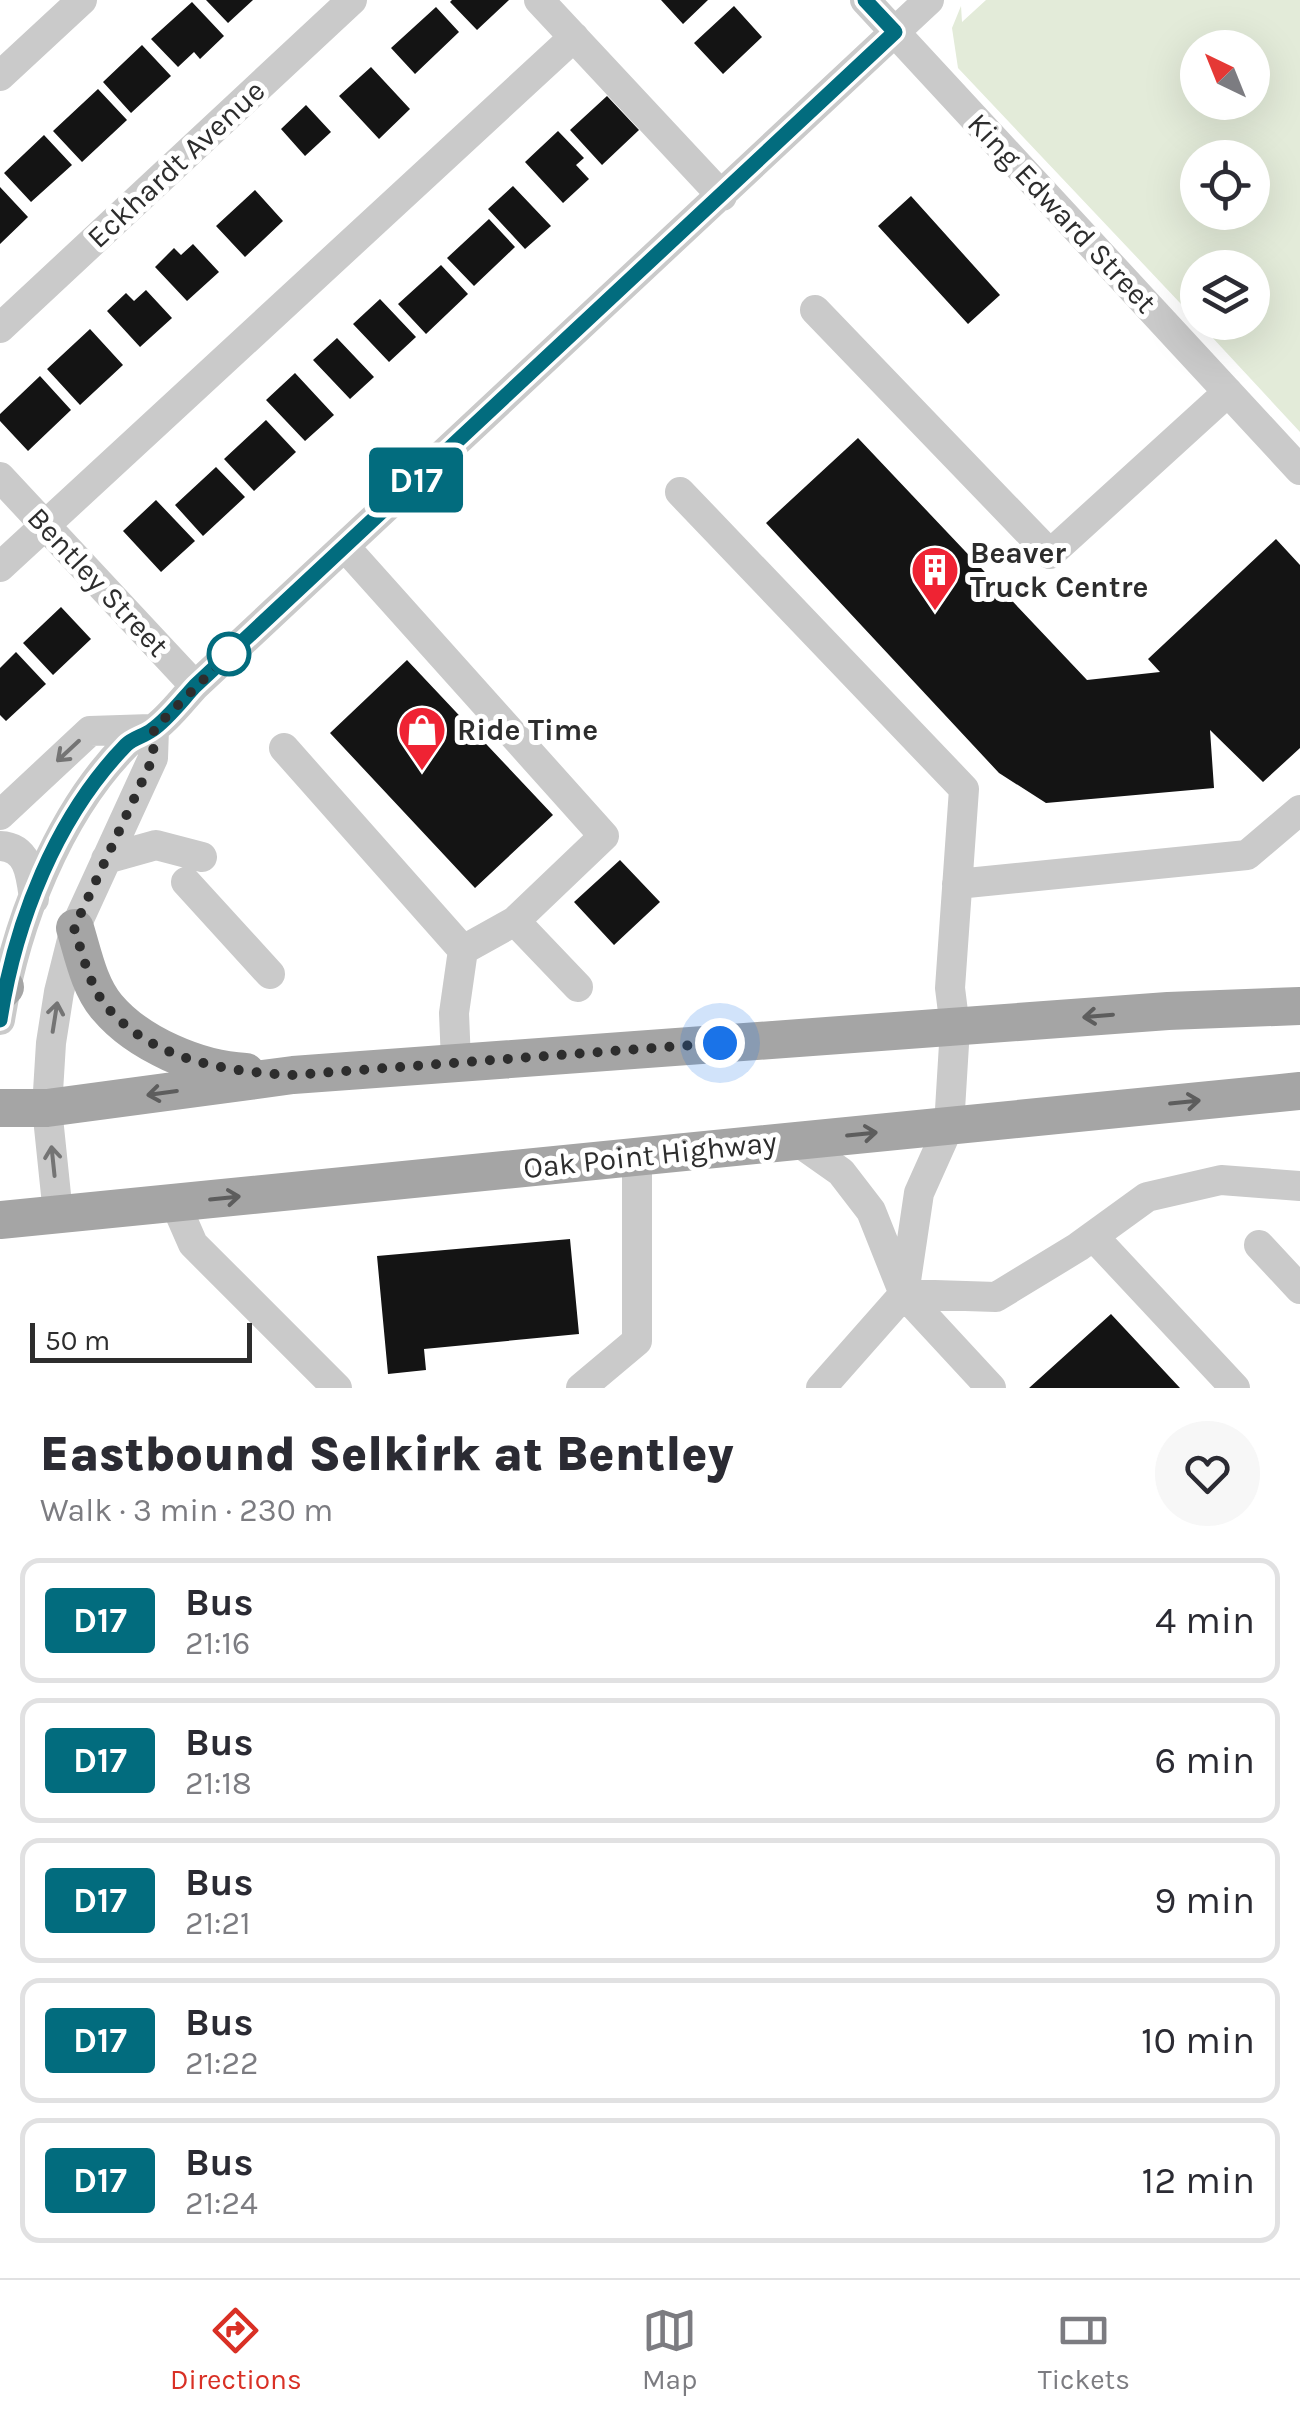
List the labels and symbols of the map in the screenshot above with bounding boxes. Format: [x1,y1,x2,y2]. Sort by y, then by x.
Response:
north arrow [1180,30,1270,120]
street label: Eckhardt Avenue [80,73,272,255]
street label: King Edward Street [960,106,1164,320]
line badge: D17 [358,448,474,512]
street label: Bentley Street [20,500,176,664]
place label: Beaver Truck Centre [970,535,1148,605]
building icon: Beaver Truck Centre [909,544,961,612]
unlabelled marker [208,633,250,675]
shop icon: Ride Time [396,704,448,772]
place label: Ride Time [457,712,598,748]
one-way arrow [57,739,81,763]
one-way arrow [46,1001,65,1034]
one-way arrow [1082,1007,1114,1026]
your location [695,1018,745,1068]
one-way arrow [146,1084,179,1102]
one-way arrow [1169,1092,1201,1111]
street label: Oak Point Highway [522,1124,779,1186]
one-way arrow [845,1125,877,1144]
one-way arrow [43,1146,62,1178]
one-way arrow [208,1188,240,1207]
scale bar [30,1318,252,1362]

